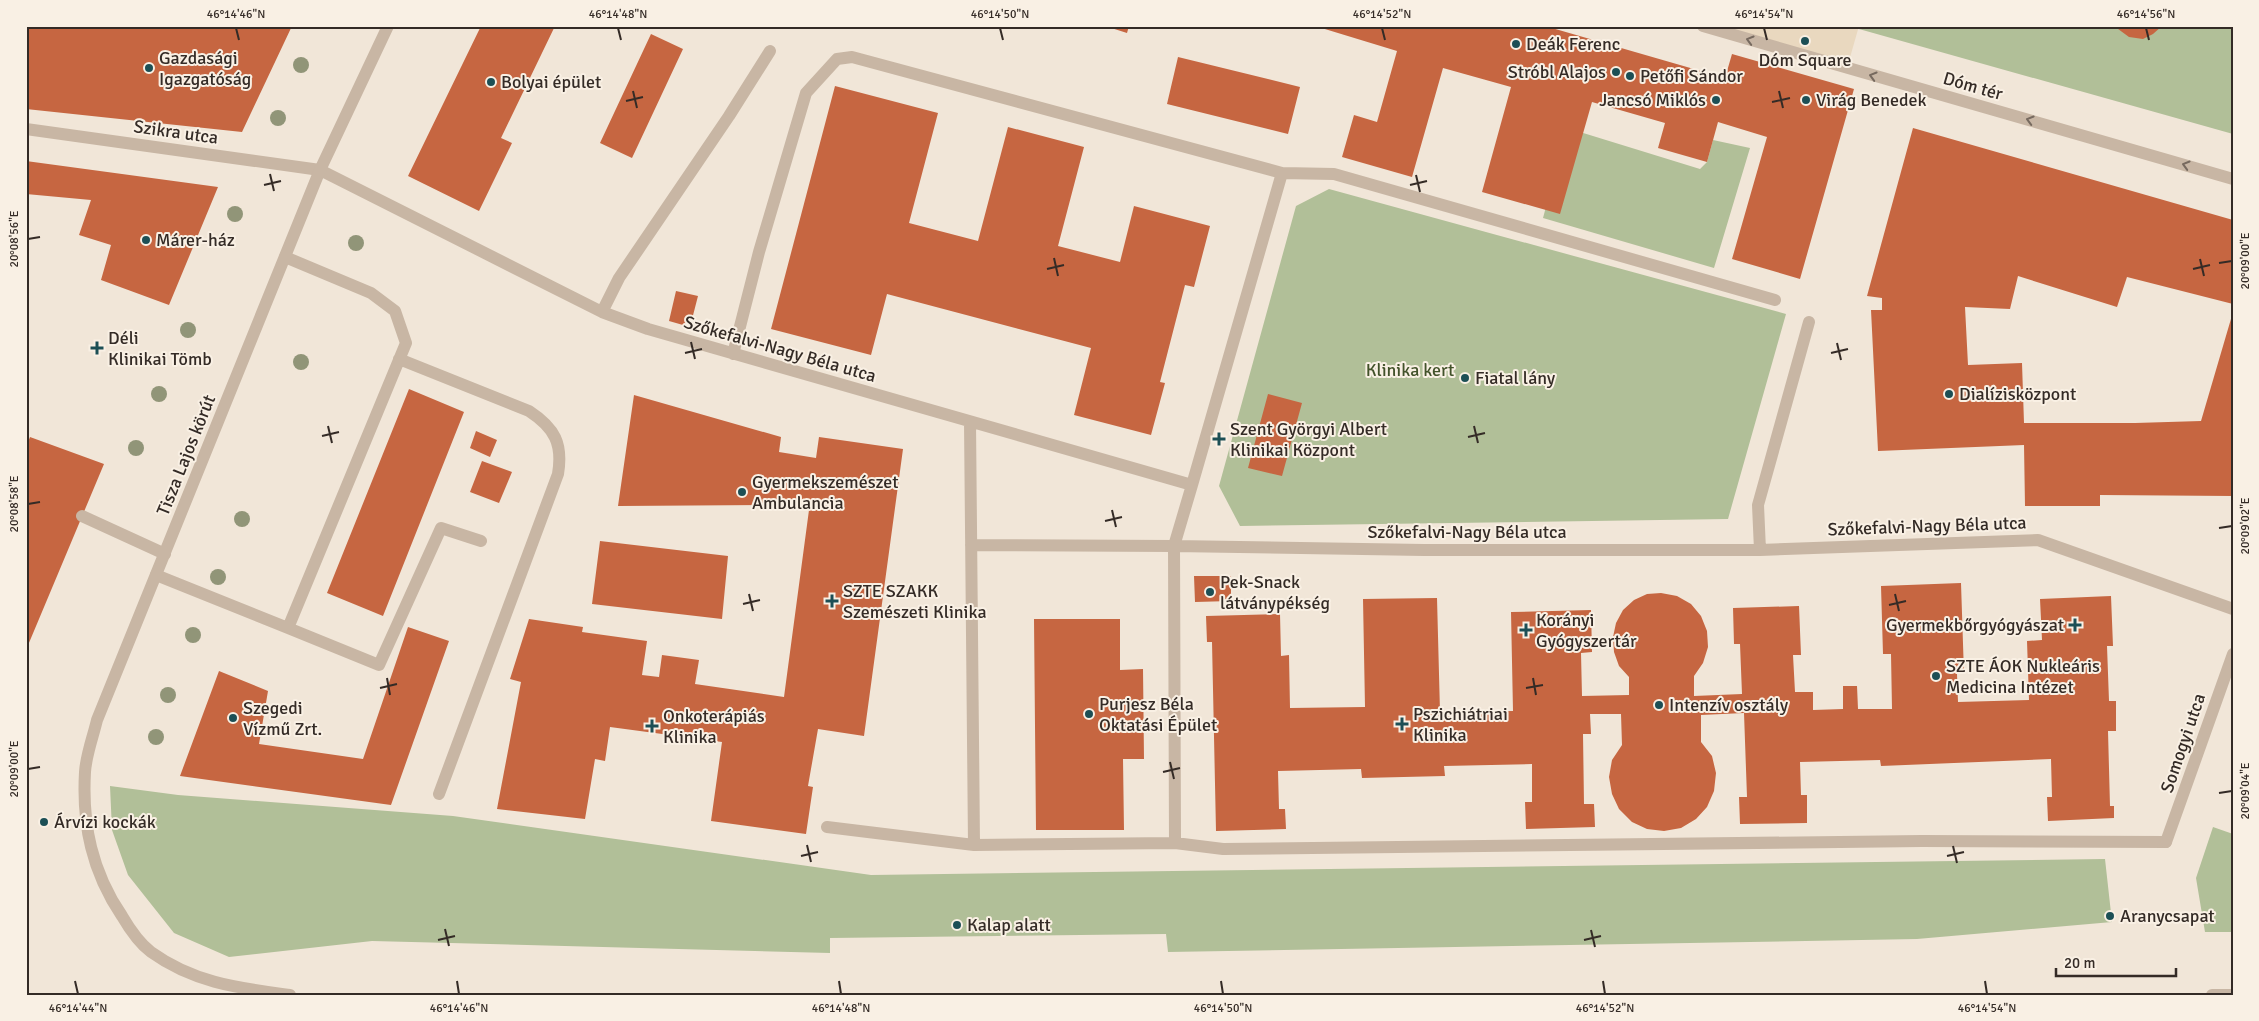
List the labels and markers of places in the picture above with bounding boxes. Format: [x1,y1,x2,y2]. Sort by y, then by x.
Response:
place label: Deák Ferenc [1526,33,1620,55]
marker: Dóm Square [1799,35,1811,47]
marker: Deák Ferenc [1510,38,1522,50]
place label: Gazdasági Igazgatóság [159,47,251,90]
place label: Dóm Square [1758,49,1852,71]
place label: Stróbl Alajos [1508,61,1606,83]
marker: Gazdasági Igazgatóság [143,62,155,74]
place label: Petőfi Sándor [1640,65,1743,87]
marker: Stróbl Alajos [1610,66,1622,78]
marker: Petőfi Sándor [1624,70,1636,82]
place label: Bolyai épület [501,71,601,93]
marker: Bolyai épület [485,76,497,88]
place label: Jancsó Miklós [1599,89,1706,111]
place label: Virág Benedek [1816,89,1927,111]
marker: Jancsó Miklós [1710,94,1722,106]
marker: Virág Benedek [1800,94,1812,106]
place label: Márer-ház [156,229,235,251]
marker: Márer-ház [140,234,152,246]
place label: Déli Klinikai Tömb [108,327,212,370]
marker: Déli Klinikai Tömb [90,341,104,355]
place label: Fiatal lány [1475,367,1556,389]
marker: Fiatal lány [1459,372,1471,384]
place label: Dialízisközpont [1959,383,2076,405]
marker: Dialízisközpont [1943,388,1955,400]
place label: Szent Györgyi Albert Klinikai Központ [1230,418,1387,461]
marker: Szent Györgyi Albert Klinikai Központ [1212,432,1226,446]
place label: Gyermekszemészet Ambulancia [752,471,899,514]
marker: Gyermekszemészet Ambulancia [736,486,748,498]
place label: Pek-Snack látványpékség [1220,571,1330,614]
place label: SZTE SZAKK Szemészeti Klinika [843,580,987,623]
marker: Pek-Snack látványpékség [1204,586,1216,598]
marker: SZTE SZAKK Szemészeti Klinika [825,594,839,608]
place label: Korányi Gyógyszertár [1536,609,1637,652]
place label: Gyermekbőrgyógyászat [1886,614,2064,636]
marker: Gyermekbőrgyógyászat [2068,618,2082,632]
marker: Korányi Gyógyszertár [1520,624,1532,636]
place label: SZTE ÁOK Nukleáris Medicina Intézet [1946,655,2100,698]
marker: SZTE ÁOK Nukleáris Medicina Intézet [1930,670,1942,682]
place label: Purjesz Béla Oktatási Épület [1099,693,1217,736]
place label: Intenzív osztály [1669,694,1789,716]
place label: Szegedi Vízmű Zrt. [243,697,322,740]
marker: Intenzív osztály [1653,699,1665,711]
place label: Pszichiátriai Klinika [1413,703,1508,746]
place label: Onkoterápiás Klinika [663,705,765,748]
marker: Purjesz Béla Oktatási Épület [1083,708,1095,720]
marker: Szegedi Vízmű Zrt. [227,712,239,724]
marker: Pszichiátriai Klinika [1395,717,1409,731]
marker: Onkoterápiás Klinika [645,719,659,733]
place label: Árvízi kockák [54,811,156,833]
marker: Árvízi kockák [38,816,50,828]
place label: Aranycsapat [2120,905,2215,927]
marker: Aranycsapat [2104,910,2116,922]
place label: Kalap alatt [967,914,1051,936]
marker: Kalap alatt [951,919,963,931]

